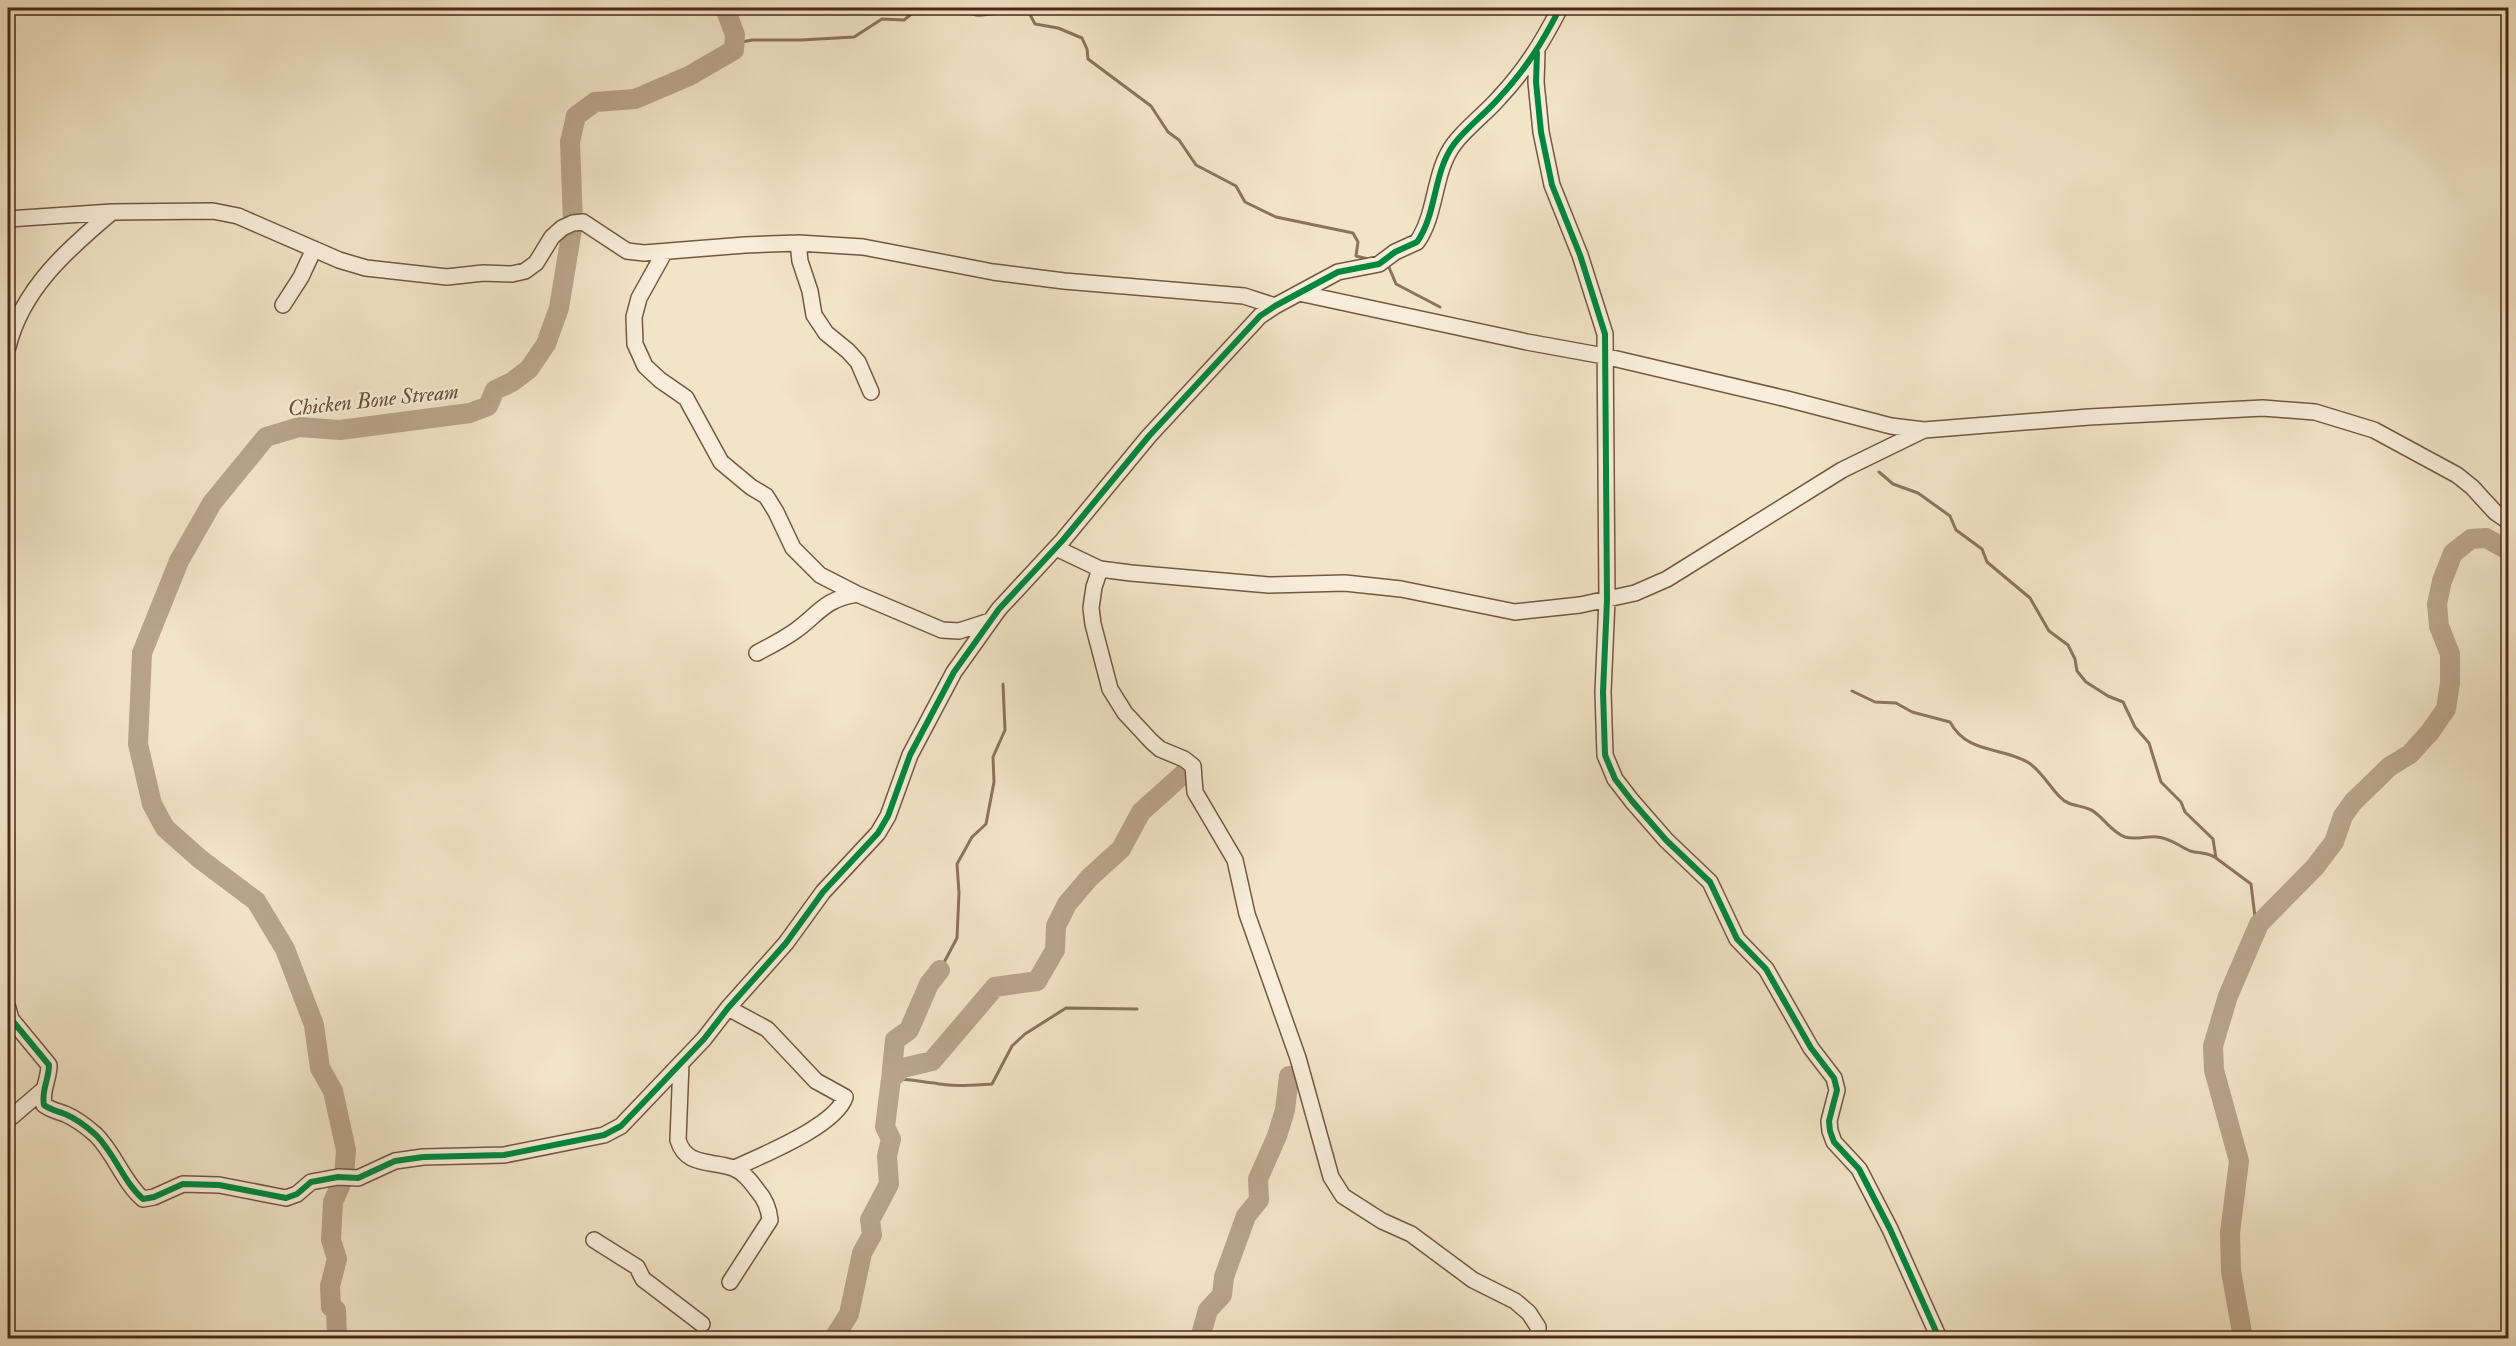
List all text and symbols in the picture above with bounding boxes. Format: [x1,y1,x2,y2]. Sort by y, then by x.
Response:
water label: Chicken Bone Stream [286,377,460,423]

